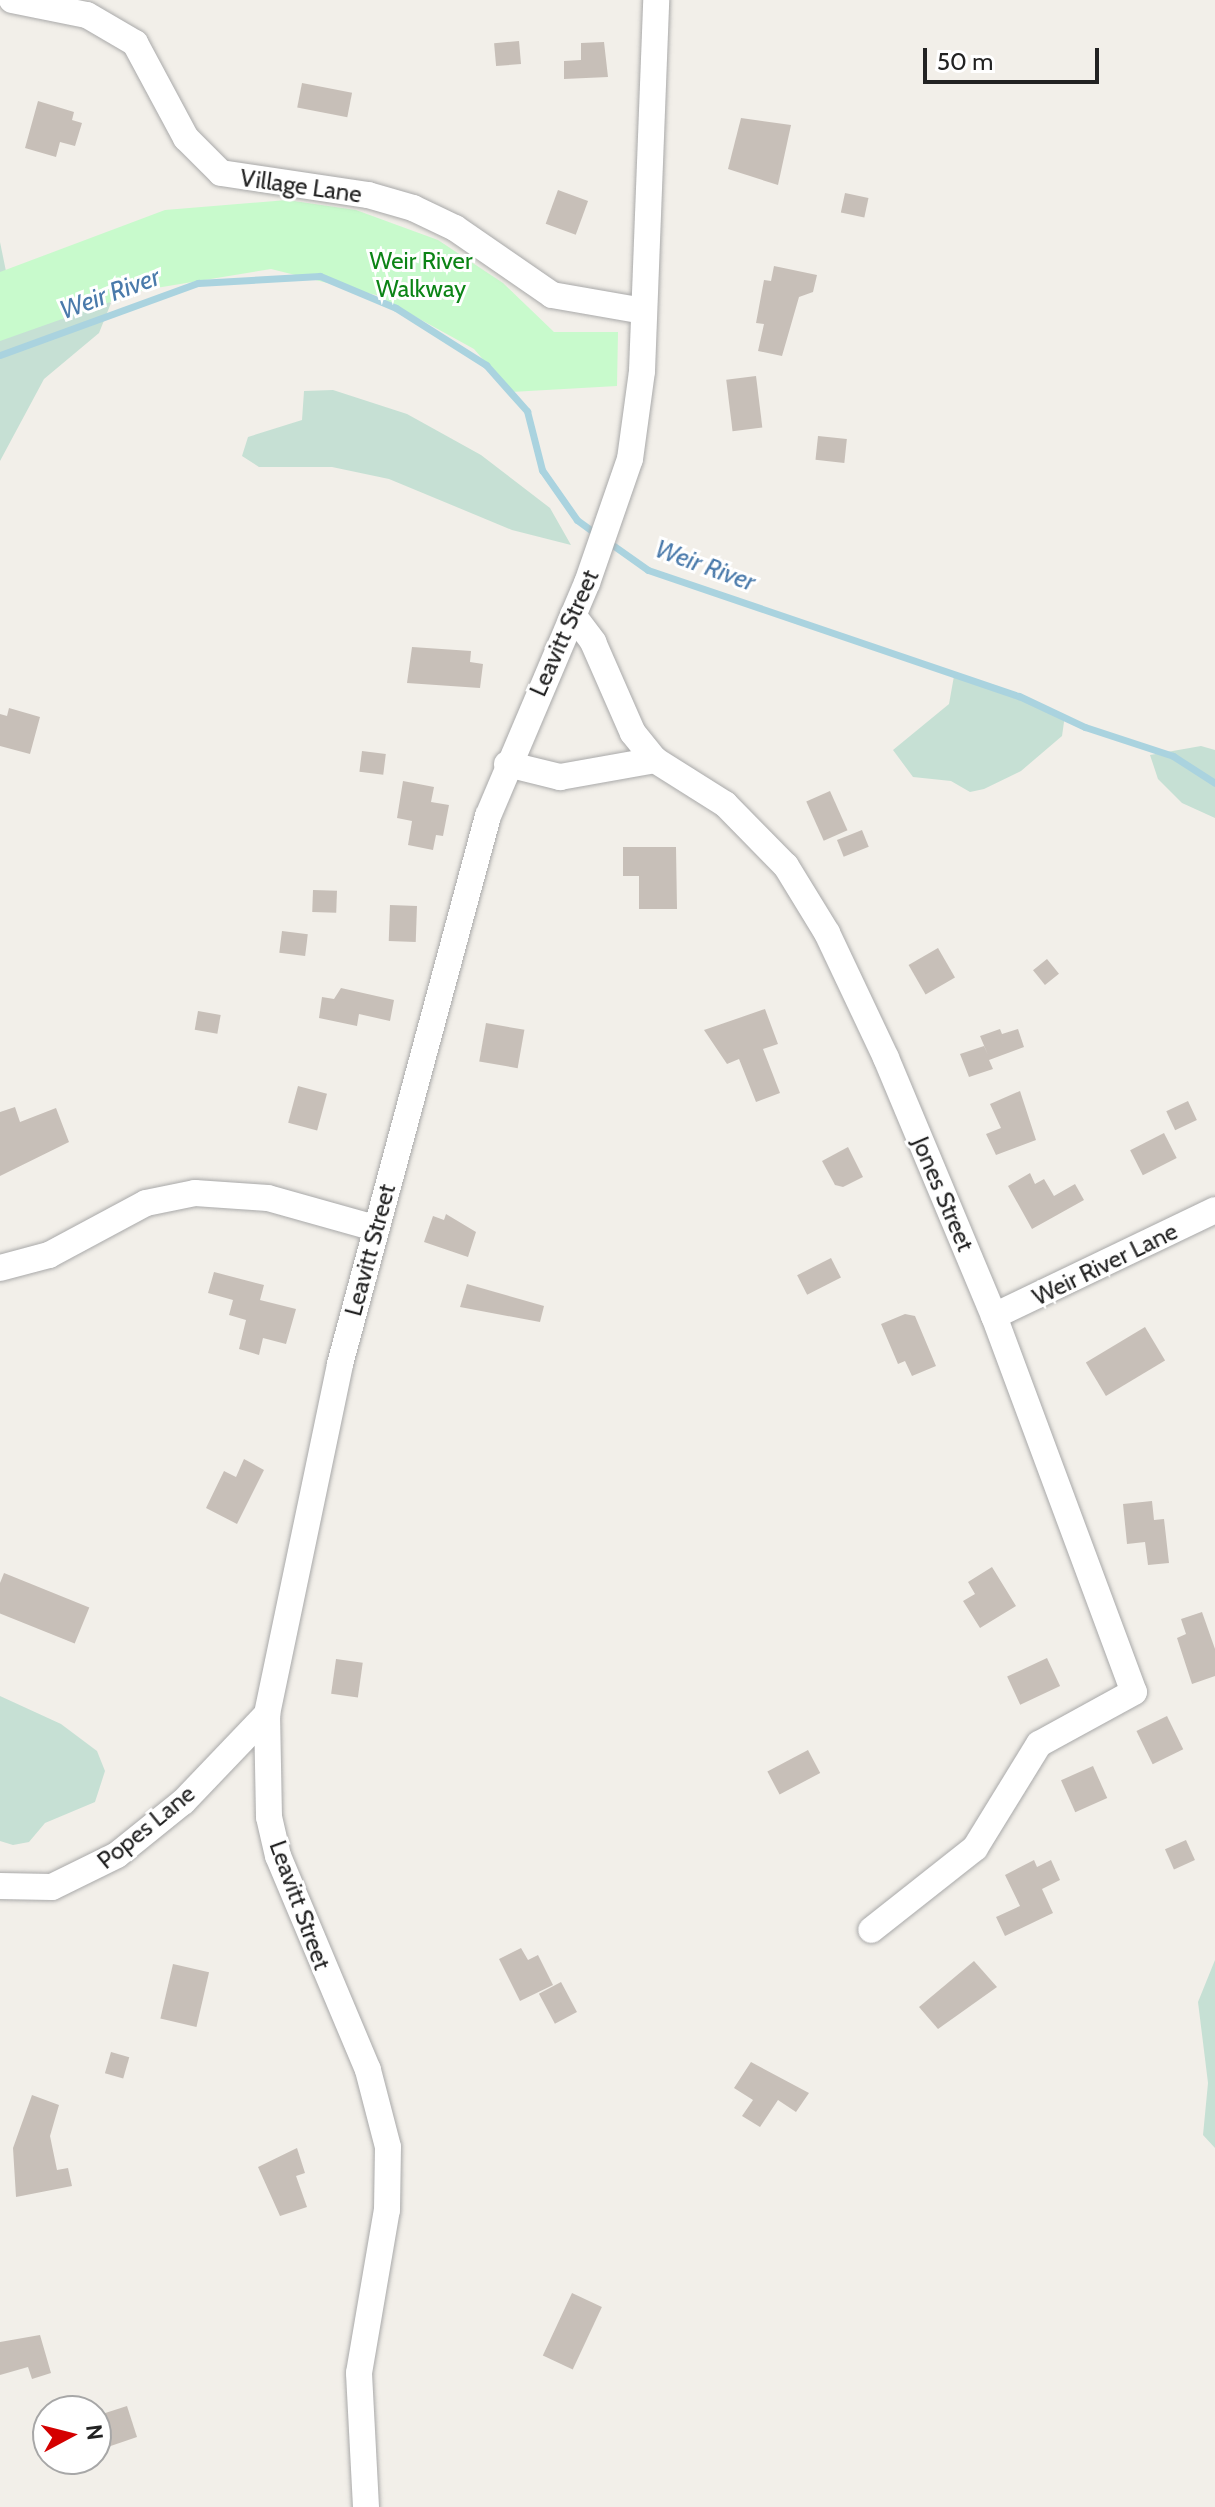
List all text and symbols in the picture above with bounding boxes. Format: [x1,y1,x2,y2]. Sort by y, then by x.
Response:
scale bar [927,32,1103,82]
text: 50 m [937,47,993,76]
street label: Village Lane [238,163,364,209]
park label: Weir River Walkway [370,247,472,303]
water label: Weir River [56,262,164,326]
water label: Weir River [651,534,759,598]
street label: Leavitt Street [523,565,605,701]
street label: Jones Street [906,1132,980,1256]
street label: Leavitt Street [339,1181,401,1319]
street label: Weir River Lane [1028,1217,1182,1311]
street label: Popes Lane [92,1779,200,1875]
street label: Leavitt Street [263,1836,337,1974]
north arrow [32,2395,112,2475]
text: N [80,2423,109,2442]

